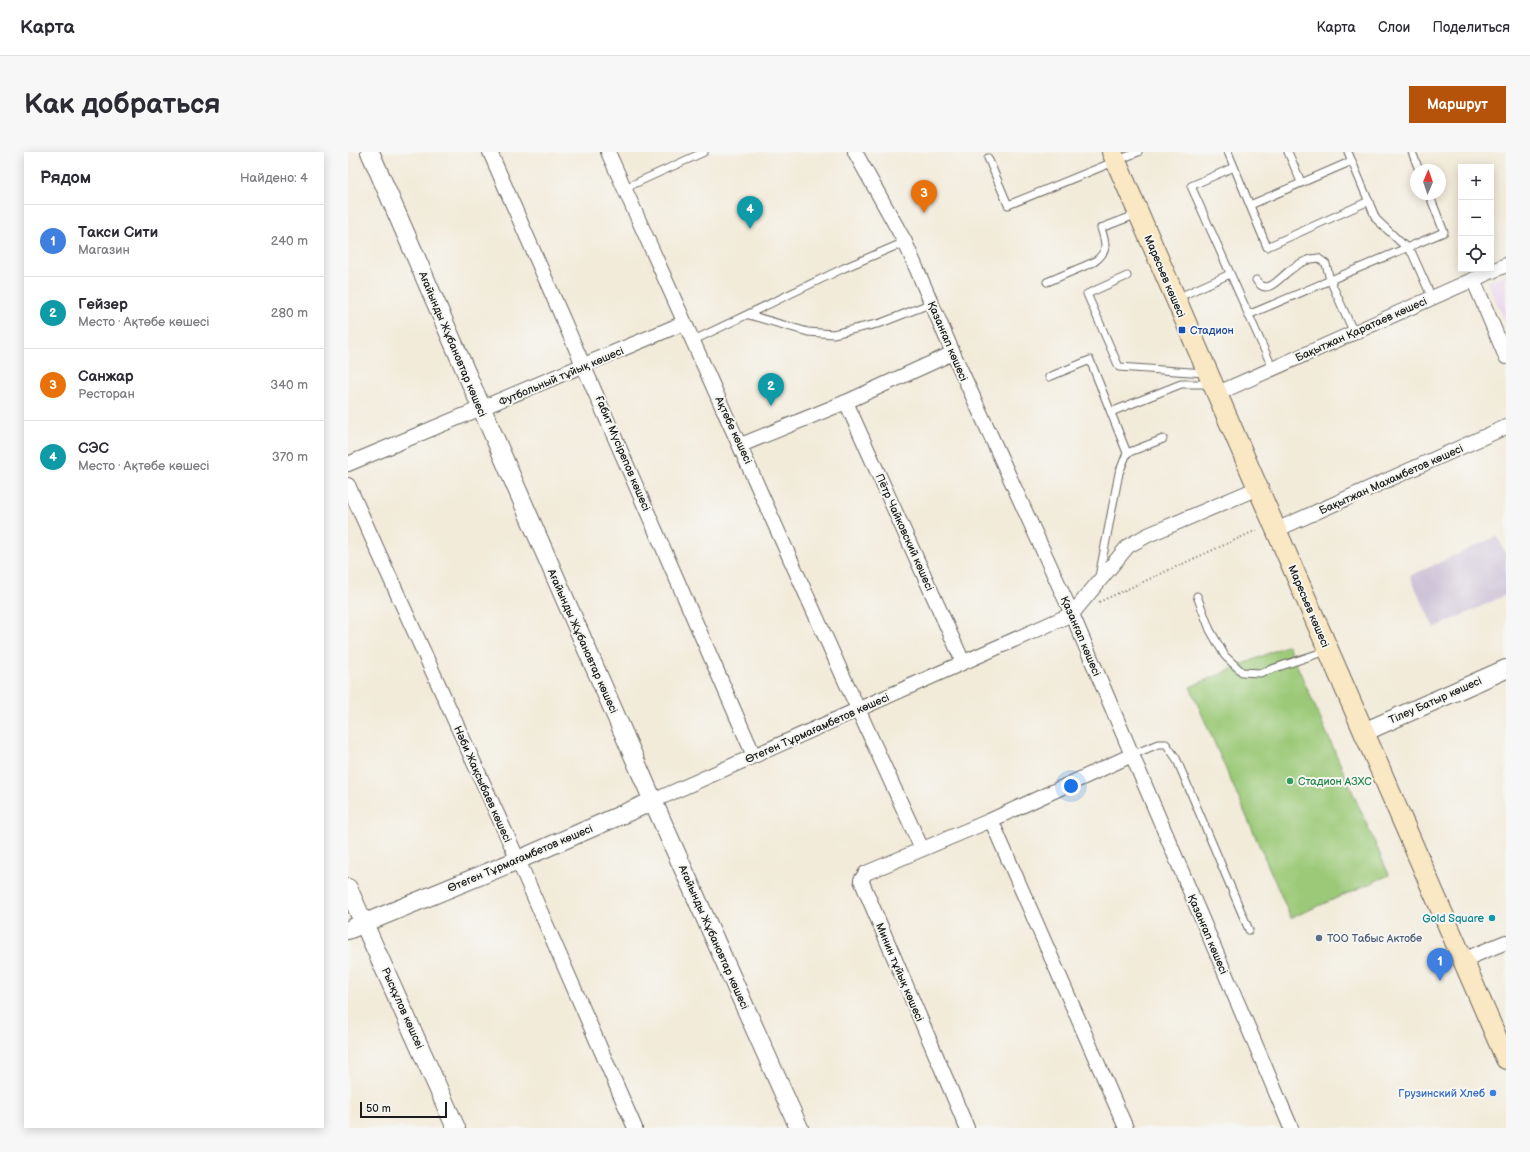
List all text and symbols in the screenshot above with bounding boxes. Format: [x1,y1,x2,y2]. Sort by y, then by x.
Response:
text: Карта [20,16,74,39]
text: Карта [1316,19,1356,36]
text: Слои [1378,19,1410,36]
text: Поделиться [1432,19,1510,36]
button: Маршрут [1409,86,1506,123]
text: Как добраться [24,88,221,121]
north arrow [1410,164,1446,200]
map controls [1458,164,1494,272]
button: + [1458,164,1494,200]
text: Рядом [40,168,91,188]
text: Найдено: 4 [240,170,308,186]
pin: 3 [911,180,937,213]
pin: 4 [737,196,763,229]
button: − [1458,200,1494,236]
text: Такси Сити [78,223,158,242]
text: 1 [50,233,56,249]
text: 240 m [271,233,308,249]
street label: Маресьев көшесі [1141,233,1188,319]
button: locate [1458,236,1494,272]
text: Магазин [78,242,130,258]
street label: Ағайынды Жұбановтар көшесі [416,269,489,419]
street label: Бақытжан Қаратаев көшесі [1293,294,1429,364]
text: Гейзер [78,295,128,314]
street label: Қазанғап көшесі [925,299,970,383]
text: 2 [49,305,57,321]
text: 280 m [271,305,308,321]
text: Место · Ақтөбе көшесі [78,314,210,330]
place label: Стадион [1190,324,1234,337]
marker: Стадион [1177,325,1187,335]
street label: Футбольный тұйық көшесі [497,344,626,409]
text: Санжар [78,367,134,386]
pin: 2 [758,373,784,406]
text: 3 [49,377,57,393]
text: 340 m [270,377,308,393]
text: Ресторан [78,386,135,402]
street label: Ғабит Мүсірепов көшесі [592,393,653,513]
street label: Ақтөбе көшесі [712,394,755,466]
text: СЭС [78,439,109,458]
street label: Бақытжан Махамбетов көшесі [1317,442,1465,517]
text: 4 [49,449,57,465]
text: 370 m [272,449,308,465]
text: Место · Ақтөбе көшесі [78,458,210,474]
street label: Пётр Чайковский көшесі [873,472,936,593]
street label: Маресьев көшесі [1285,563,1332,649]
street label: Ағайынды Жұбановтар көшесі [544,566,620,715]
street label: Қазанғап көшесі [1058,594,1103,678]
street label: Тілеу Батыр көшесі [1387,674,1484,727]
street label: Өтеген Тұрмағамбетов көшесі [743,691,891,766]
street label: Нәби Жақсыбаев көшесі [451,724,514,844]
place label: Стадион АЗХС [1298,775,1372,788]
your location [1061,776,1081,796]
marker: Стадион АЗХС [1285,776,1295,786]
street label: Өтеген Тұрмағамбетов көшесі [446,822,595,895]
street label: Ағайынды Жұбановтар көшесі [675,862,751,1011]
street label: Қазанғап көшесі [1185,892,1230,976]
place label: Gold Square [1422,912,1484,925]
marker: Gold Square [1487,913,1497,923]
street label: Минин тұйық көшесі [873,921,926,1023]
place label: ТОО Табыс Актобе [1327,932,1422,945]
marker: ТОО Табыс Актобе [1314,933,1324,943]
pin: 1 [1427,948,1453,981]
street label: Рысқұлов көшсеі [379,966,426,1051]
place label: Грузинский Хлеб [1398,1087,1485,1100]
marker: Грузинский Хлеб [1488,1088,1498,1098]
scale bar [360,1100,447,1119]
text: 50 m [366,1102,391,1115]

